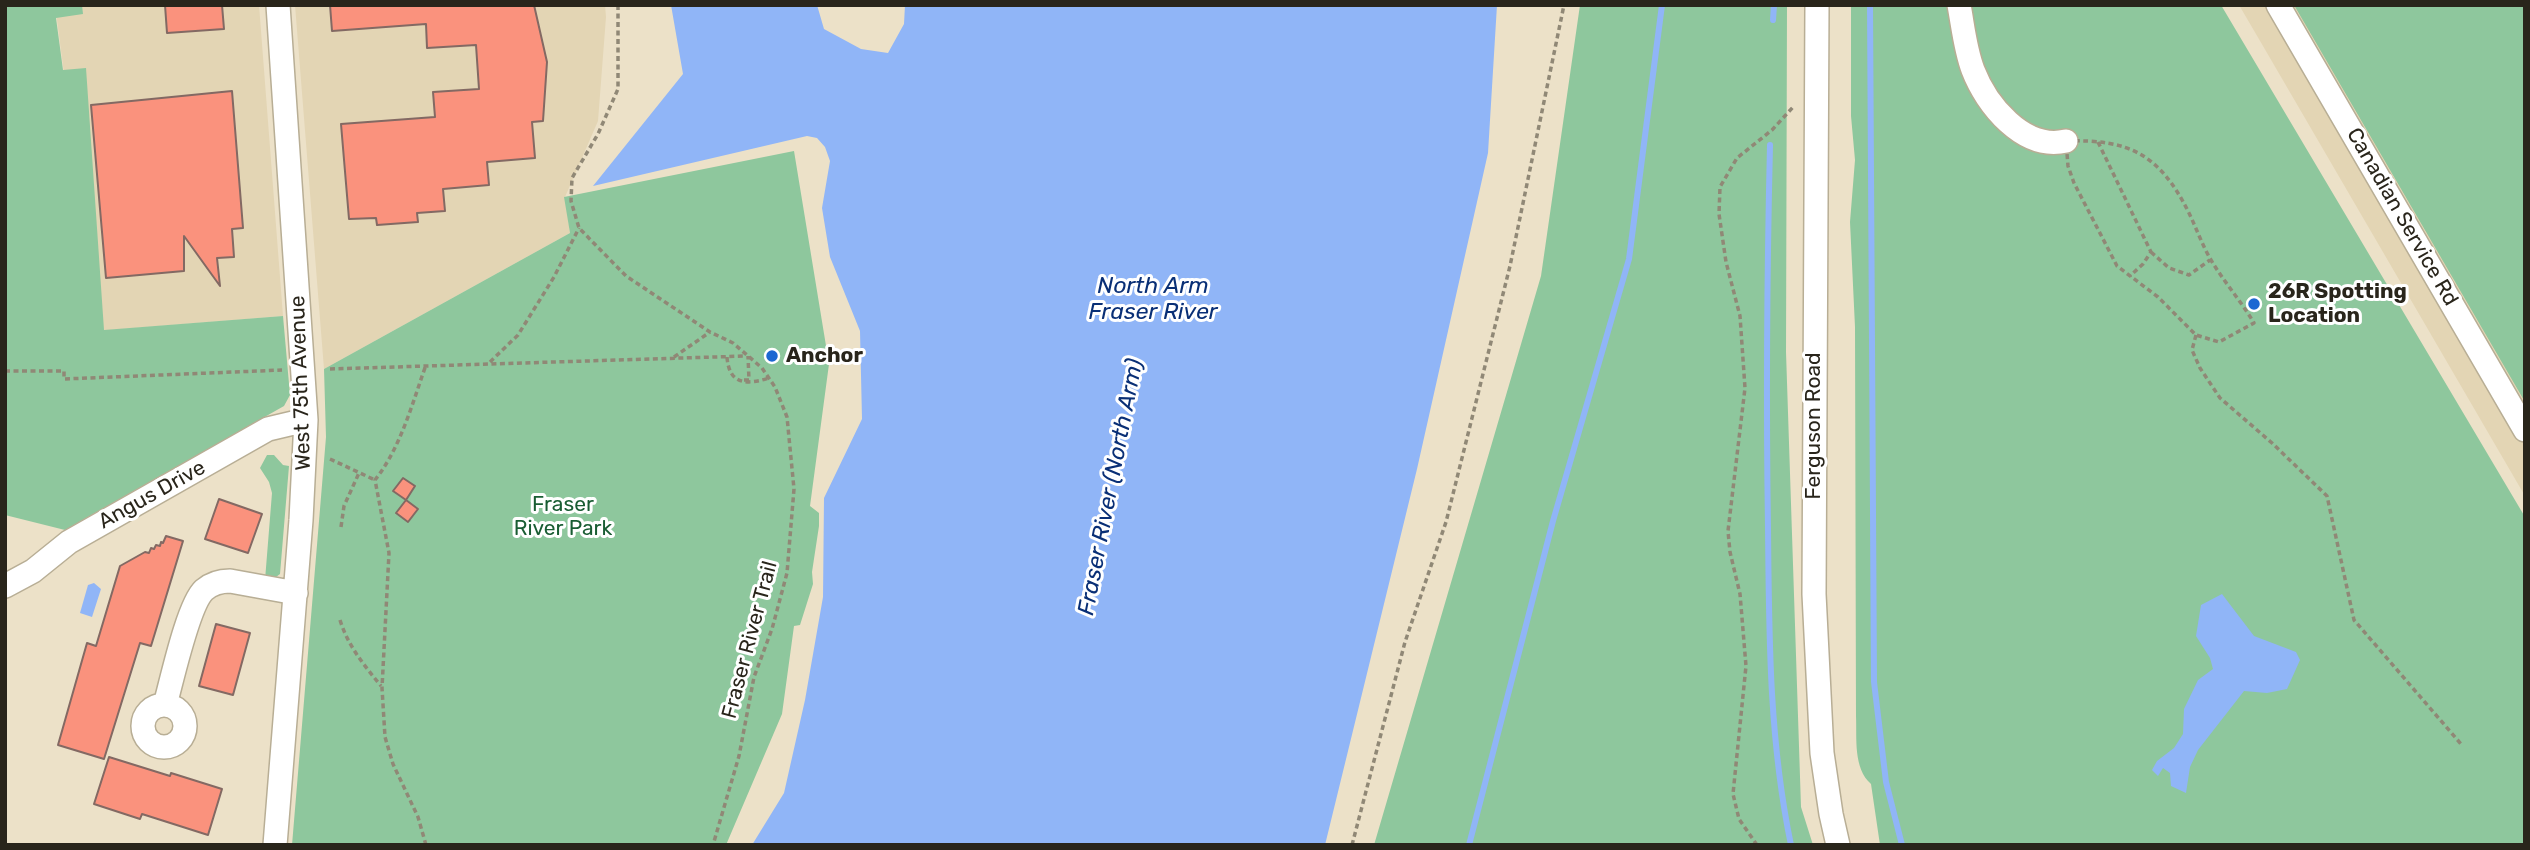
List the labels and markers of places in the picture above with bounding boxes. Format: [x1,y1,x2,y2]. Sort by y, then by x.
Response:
place label: 26R Spotting Location [2268,279,2407,329]
marker: 26R Spotting Location [2246,296,2262,312]
place label: Anchor [786,343,863,369]
marker: Anchor [764,348,780,364]

